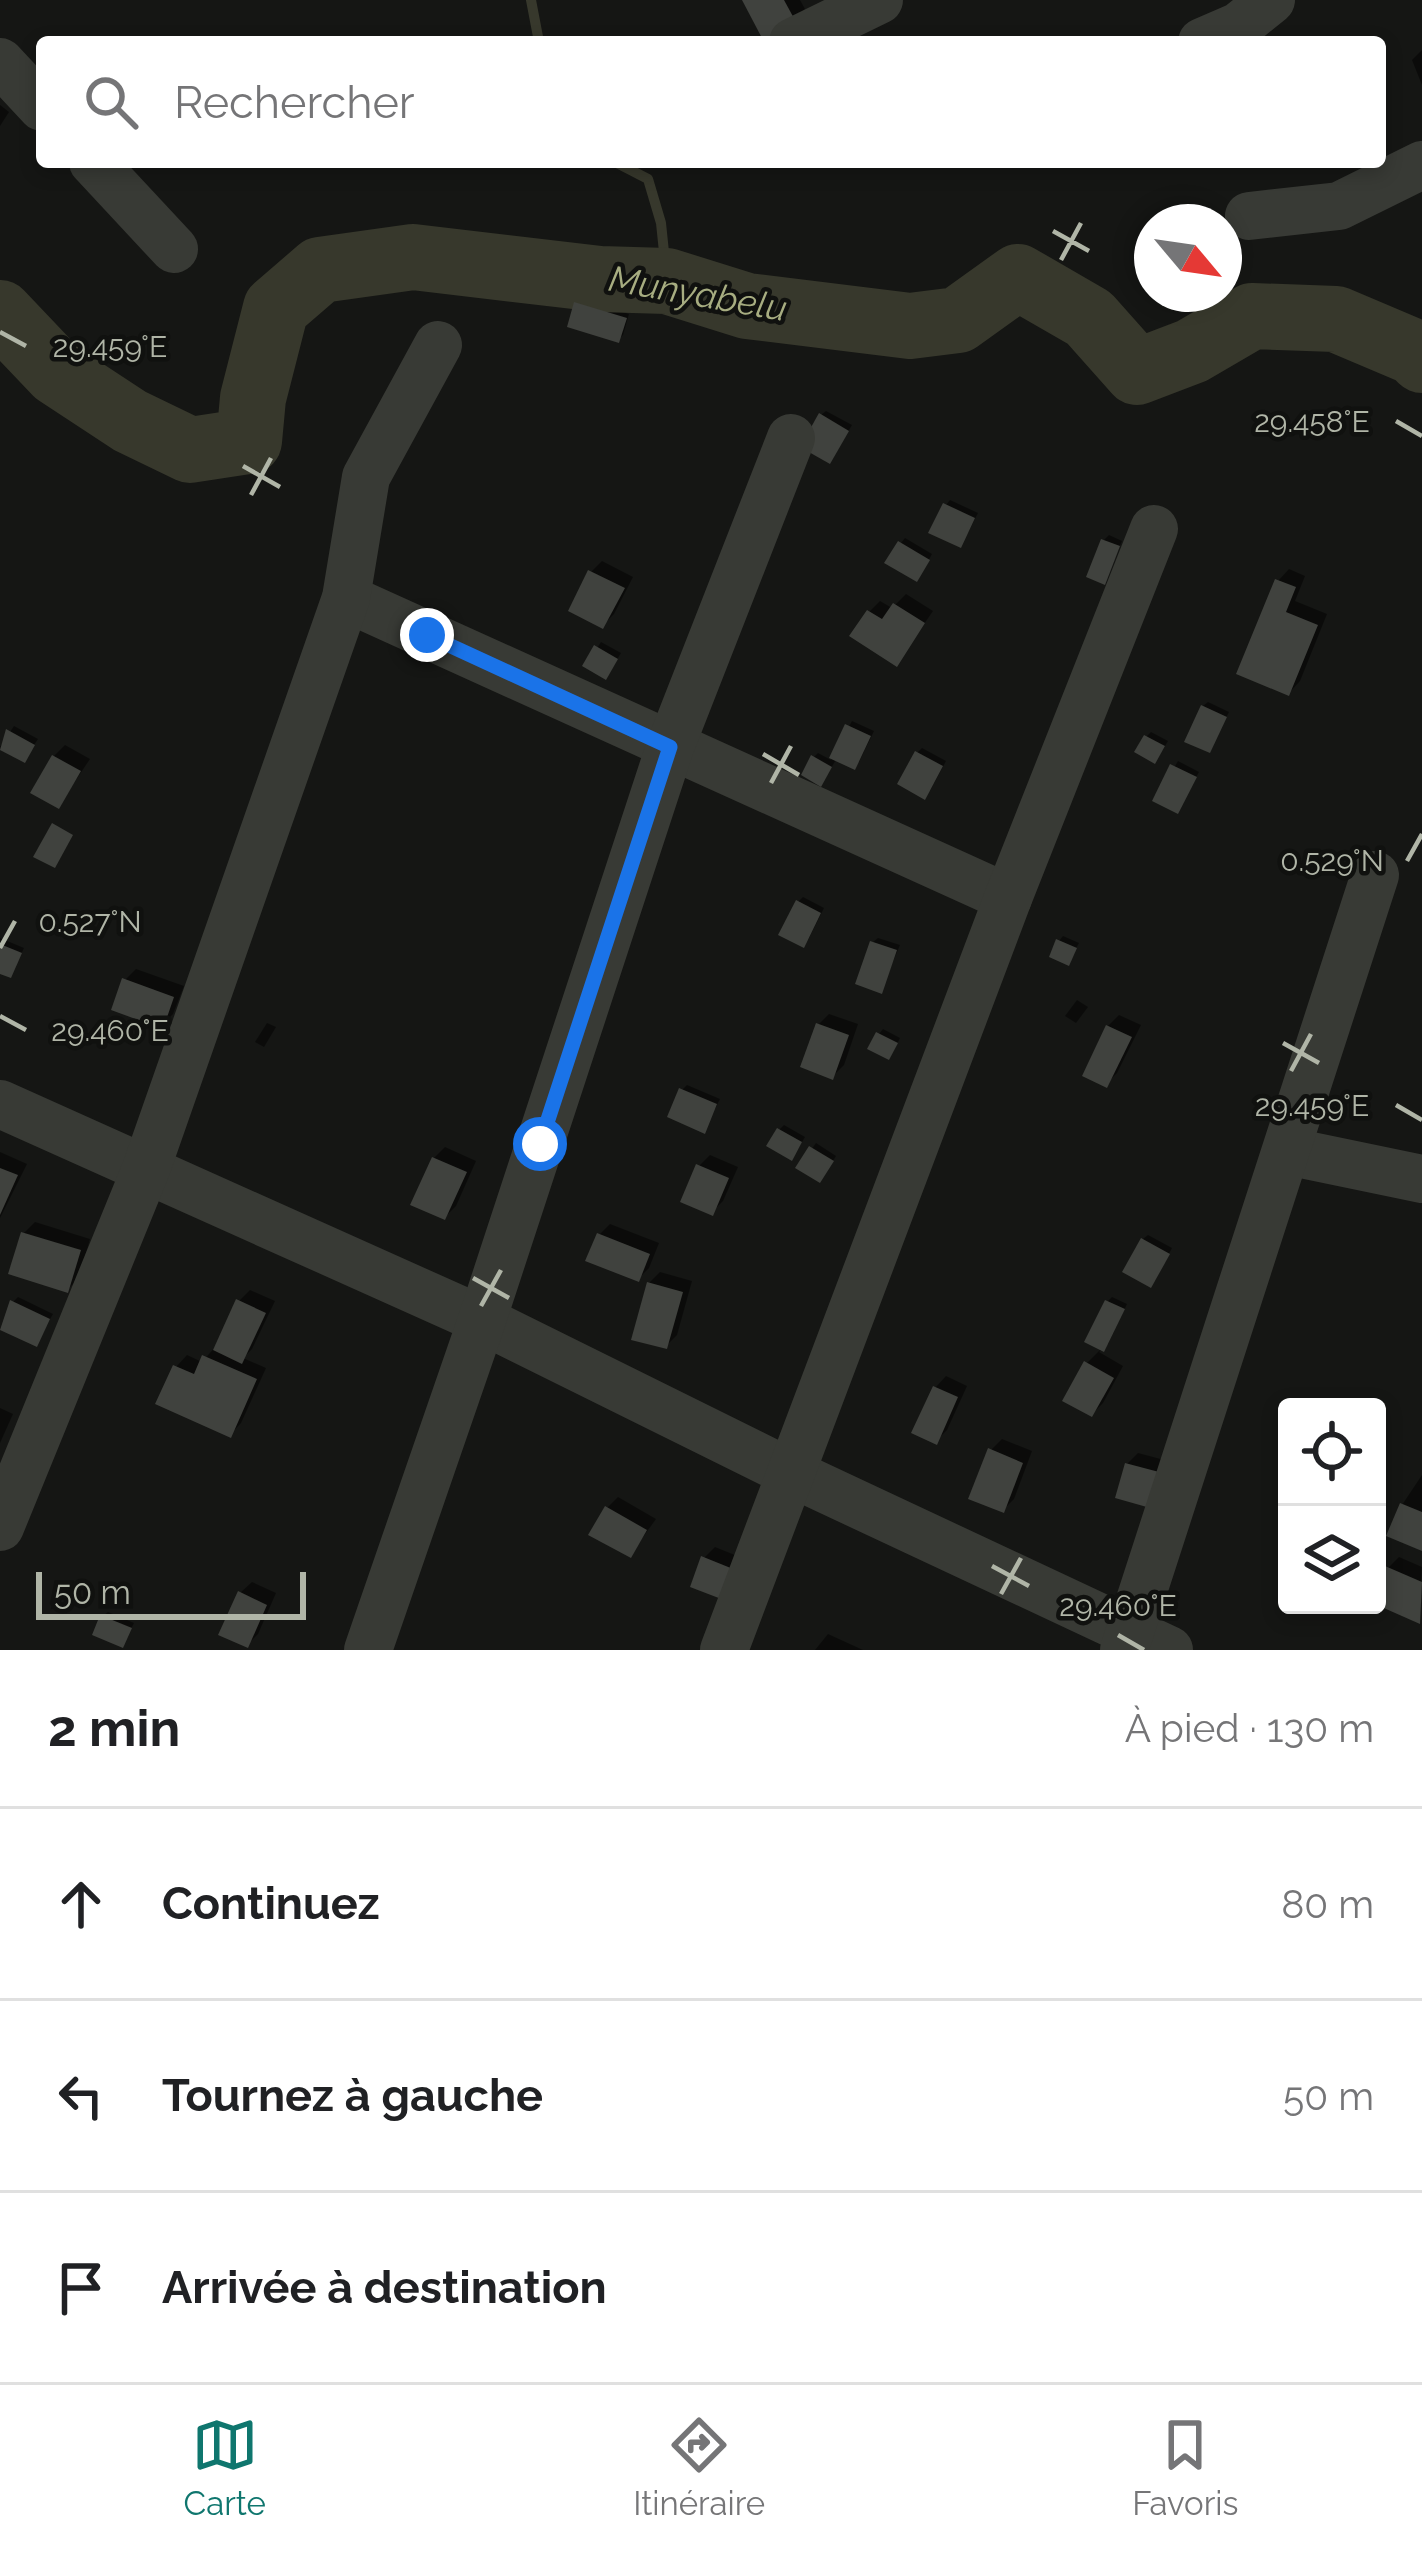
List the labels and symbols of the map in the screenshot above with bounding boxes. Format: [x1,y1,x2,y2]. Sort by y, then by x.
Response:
north arrow [1134,204,1242,312]
water label: Munyabelu [606,257,790,329]
text: 29.459°E [53,329,167,364]
text: 29.458°E [1254,404,1370,439]
route end [400,608,454,662]
text: 0.529°N [1280,843,1384,878]
text: 0.527°N [38,904,142,939]
text: 29.460°E [51,1013,169,1048]
text: 29.459°E [1255,1088,1369,1123]
route start [513,1117,567,1171]
scale bar [36,1566,306,1619]
text: 29.460°E [1059,1588,1177,1623]

